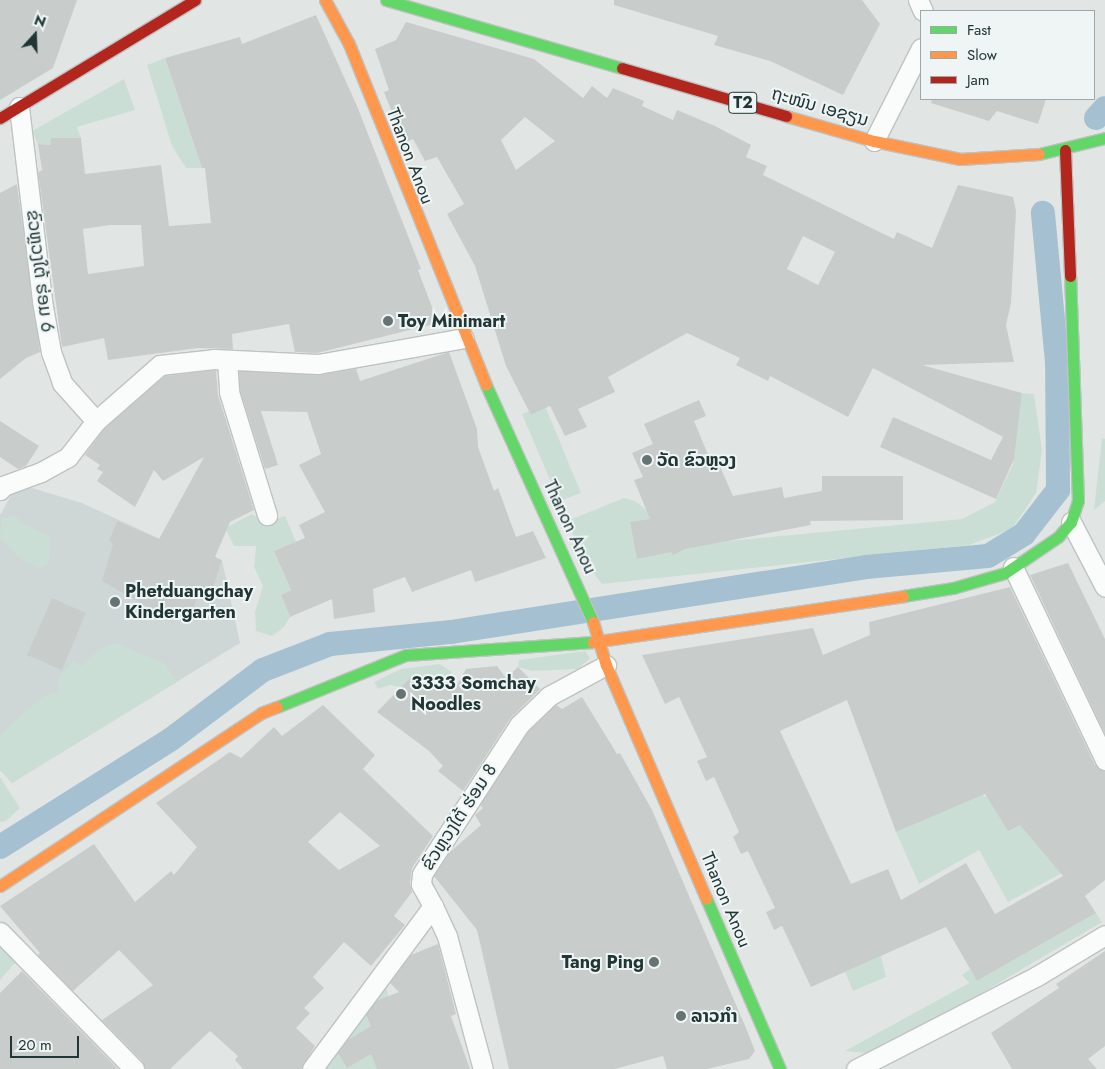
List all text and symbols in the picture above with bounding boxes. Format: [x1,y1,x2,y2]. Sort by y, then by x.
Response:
north arrow [10,10,60,60]
text: N [31,10,49,32]
legend [920,10,1095,100]
text: Fast [967,19,991,41]
text: Slow [967,44,997,66]
text: Jam [967,69,990,91]
street label: ຖະໜົນ ເອຊຽນ [769,83,871,131]
road number: T2 [728,90,758,116]
street label: Thanon Anou [382,105,438,207]
street label: ຂົວຫຼວງໃຕ້ ຮ່ອມ 6 [22,209,58,333]
place label: Toy Minimart [398,310,505,332]
marker: Toy Minimart [382,315,394,327]
place label: ວັດ ຂົວຫຼວງ [657,449,736,471]
marker: ວັດ ຂົວຫຼວງ [641,454,653,466]
street label: Thanon Anou [539,477,601,577]
place label: Phetduangchay Kindergarten [125,581,253,624]
marker: Phetduangchay Kindergarten [109,596,121,608]
place label: 3333 Somchay Noodles [411,673,536,716]
marker: 3333 Somchay Noodles [395,688,407,700]
street label: ຂົວຫຼວງໃຕ້ ຮ່ອມ 8 [417,760,501,874]
street label: Thanon Anou [696,849,756,951]
place label: Tang Ping [562,951,644,973]
marker: Tang Ping [648,956,660,968]
place label: ລາວກໍາ [691,1005,737,1027]
marker: ລາວກໍາ [675,1010,687,1022]
scale bar [12,1026,81,1058]
text: 20 m [18,1034,52,1056]

